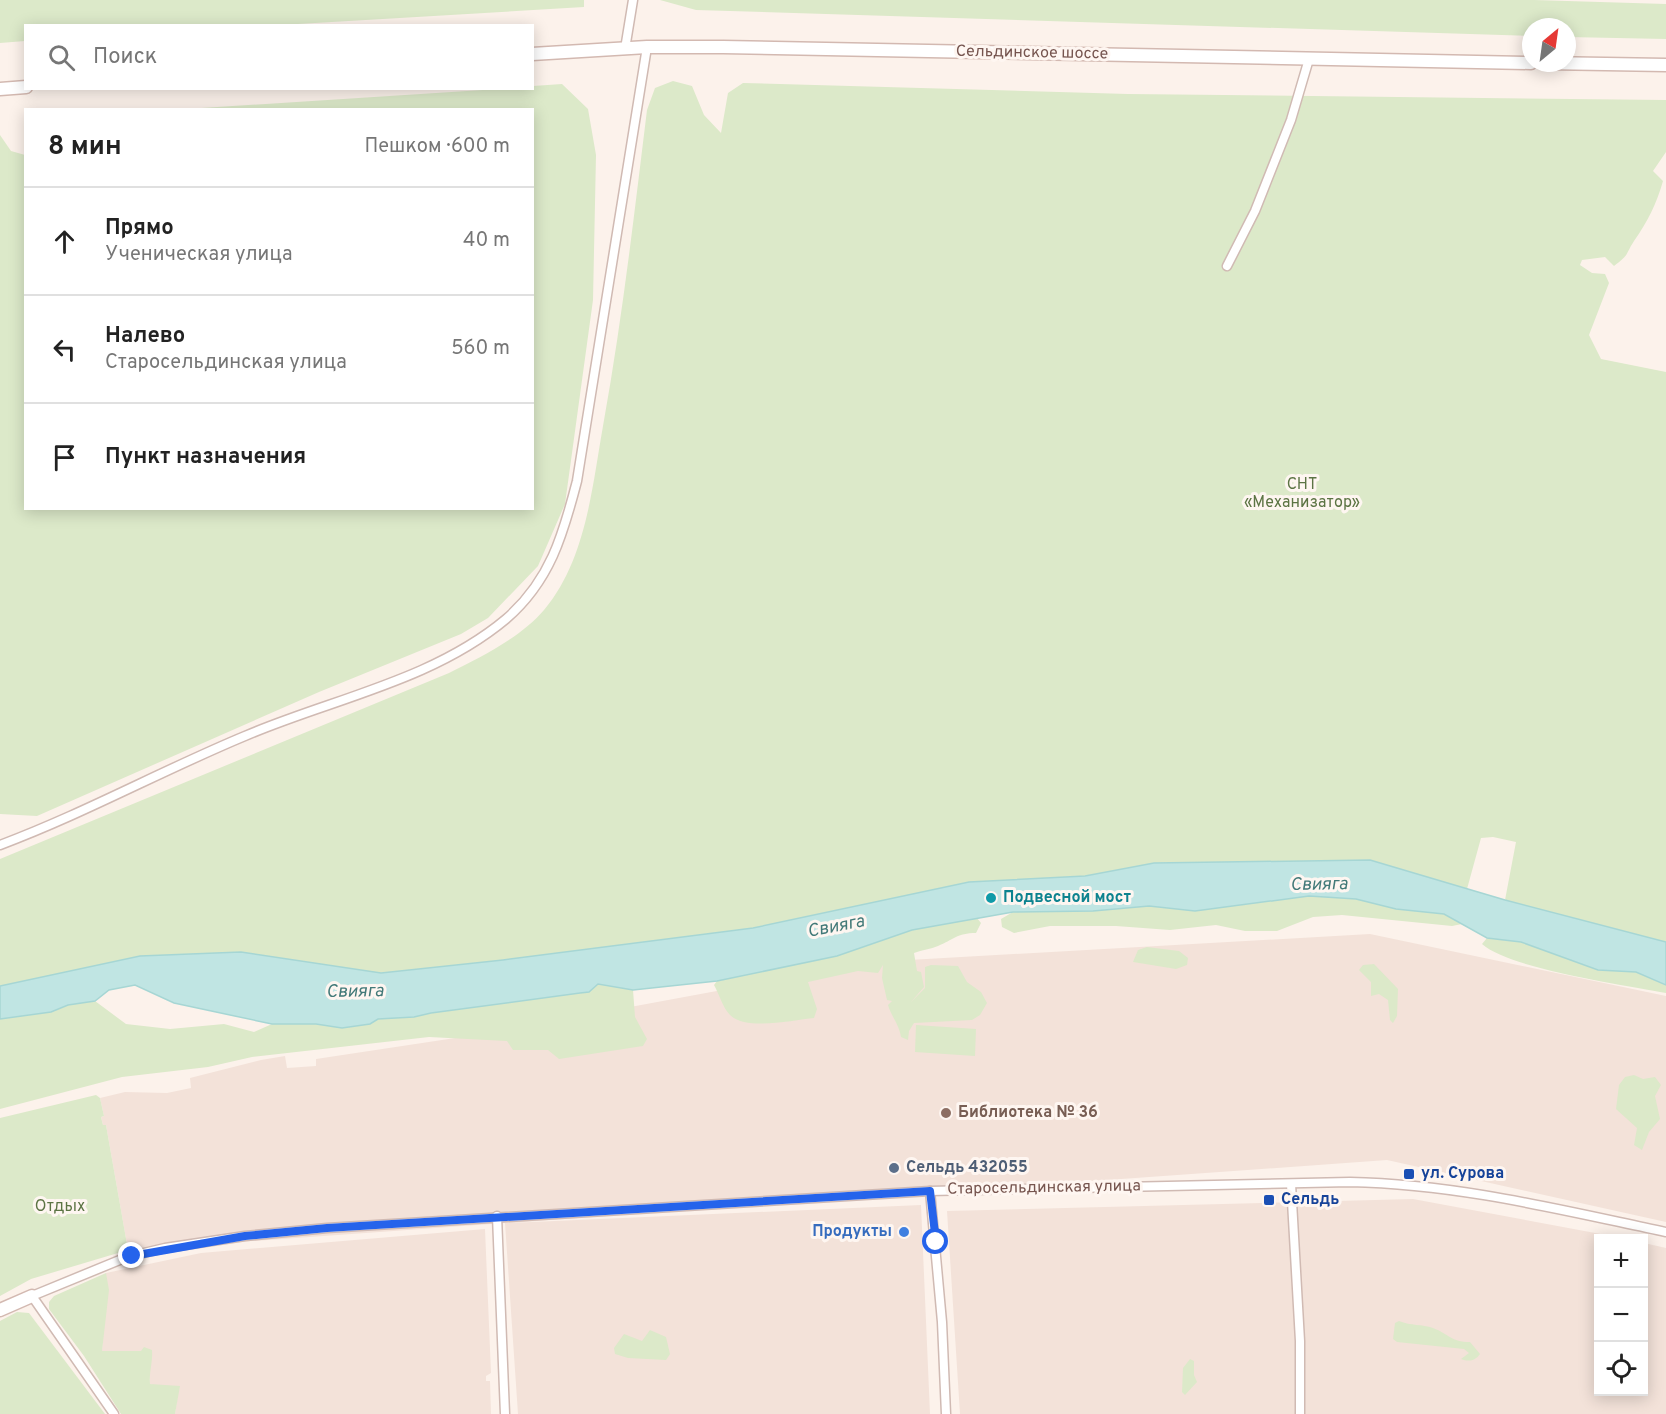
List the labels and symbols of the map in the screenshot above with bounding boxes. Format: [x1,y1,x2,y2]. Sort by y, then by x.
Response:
north arrow [1522,18,1576,72]
street label: Сельдинское шоссе [956,42,1108,64]
park label: СНТ «Механизатор» [1244,475,1360,513]
water label: Свияга [1290,873,1349,897]
place label: Подвесной мост [1003,888,1131,908]
marker: Подвесной мост [984,891,998,905]
water label: Свияга [806,910,867,944]
water label: Свияга [326,980,385,1004]
place label: Библиотека № 36 [958,1103,1098,1123]
marker: Библиотека № 36 [939,1106,953,1120]
place label: Сельдь 432055 [906,1158,1028,1178]
marker: Сельдь 432055 [887,1161,901,1175]
place label: ул. Сурова [1421,1164,1504,1184]
marker: ул. Сурова [1402,1167,1416,1181]
street label: Старосельдинская улица [947,1176,1141,1200]
place label: Сельдь [1281,1190,1339,1210]
marker: Сельдь [1262,1193,1276,1207]
park label: Отдых [35,1197,85,1217]
place label: Продукты [812,1222,892,1242]
marker: Продукты [897,1225,911,1239]
route start [922,1228,948,1254]
route end [118,1242,144,1268]

